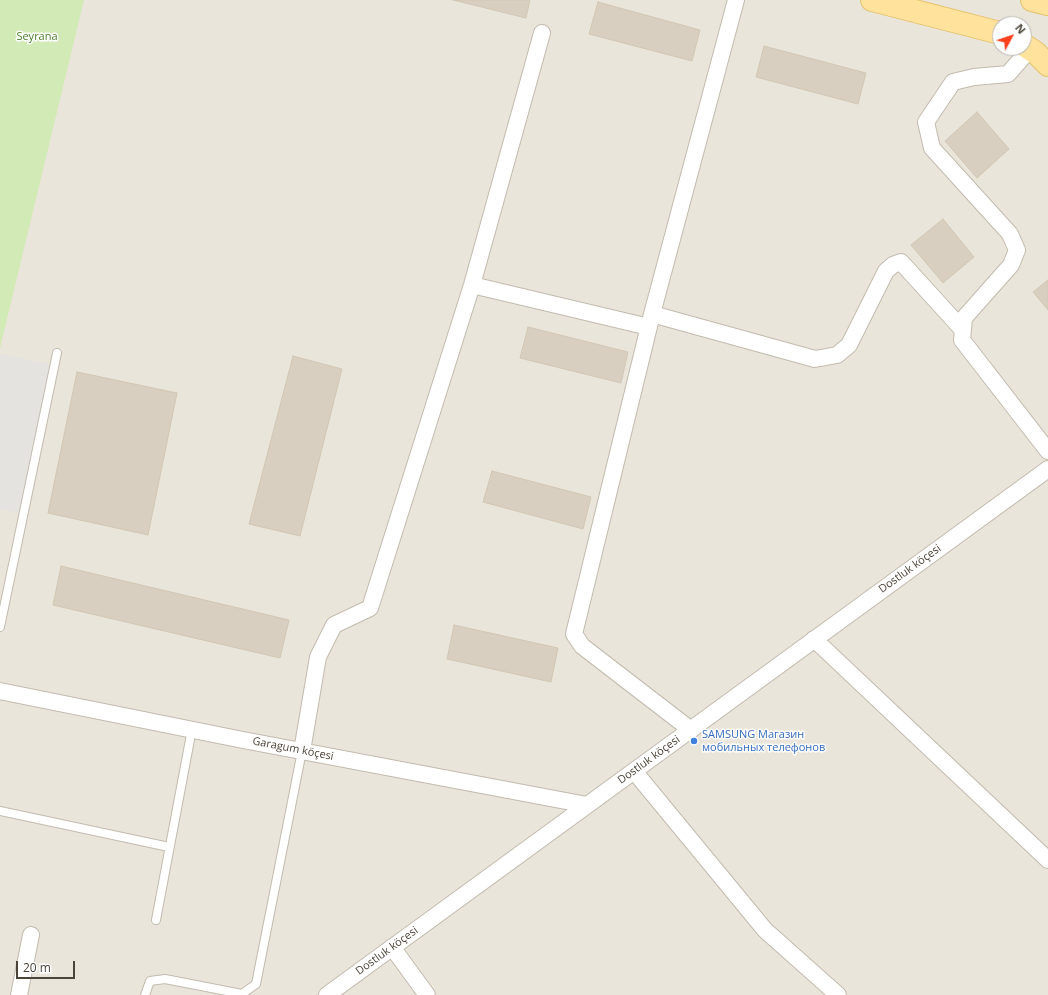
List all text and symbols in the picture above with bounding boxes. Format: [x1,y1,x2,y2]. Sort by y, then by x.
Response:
north arrow [992,16,1032,56]
text: N [1012,20,1029,37]
park label: Seyrana [16,30,58,44]
street label: Dostluk köçesi [876,542,944,596]
place label: SAMSUNG Магазин мобильных телефонов [702,728,825,754]
street label: Dostluk köçesi [615,733,683,787]
street label: Garagum köçesi [251,735,335,763]
marker: SAMSUNG Магазин мобильных телефонов [689,736,699,746]
street label: Dostluk köçesi [353,924,421,978]
scale bar [18,953,77,979]
text: 20 m [23,959,51,976]

